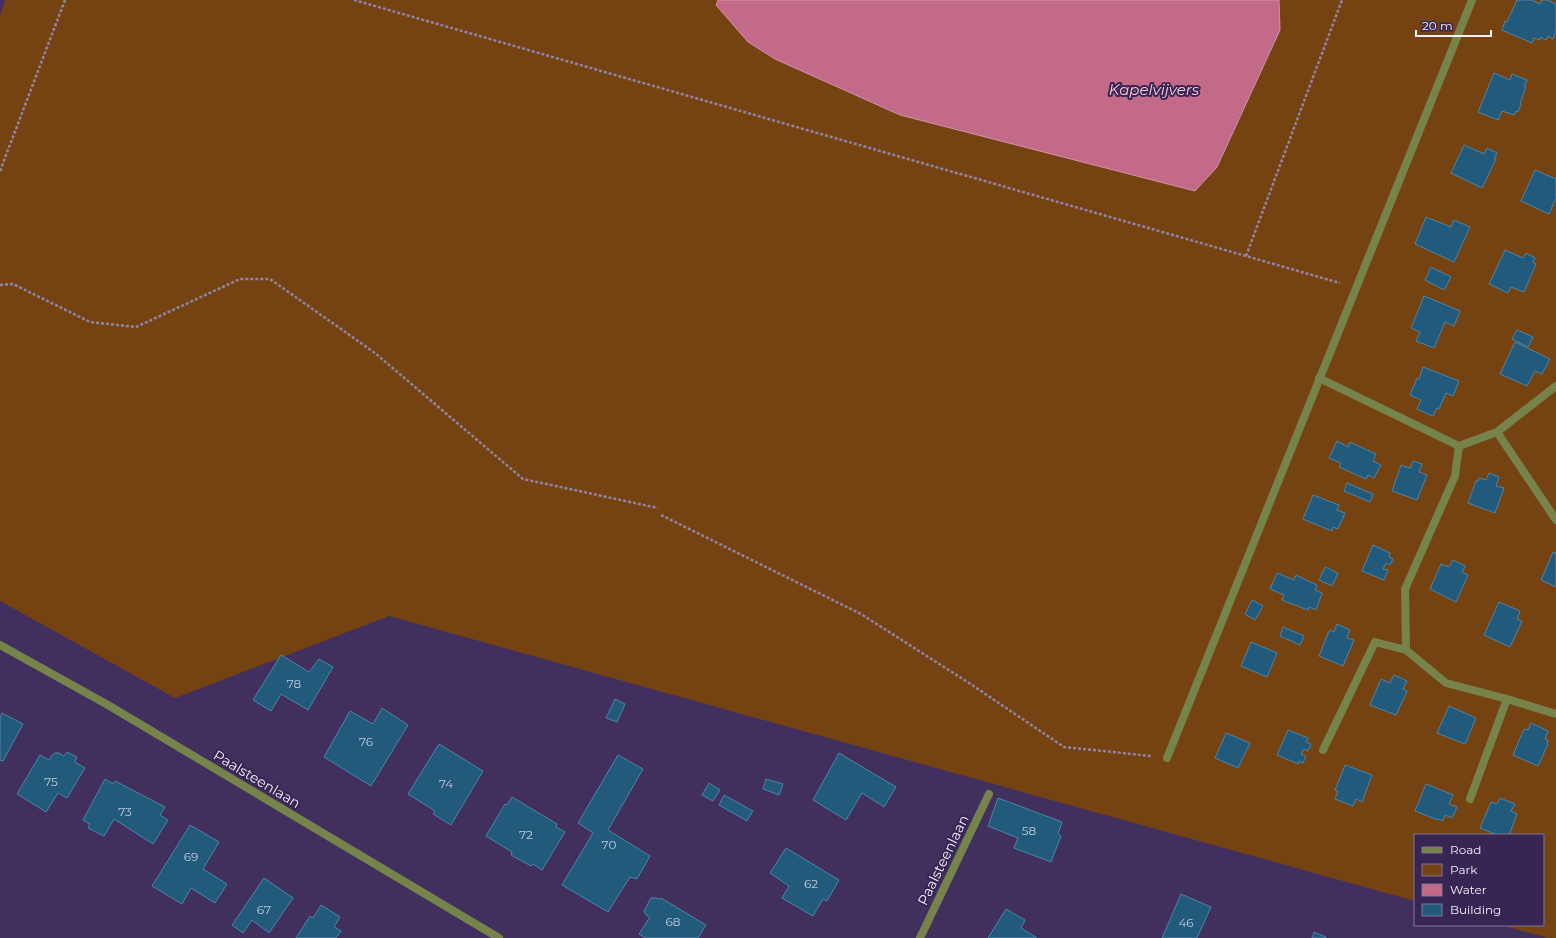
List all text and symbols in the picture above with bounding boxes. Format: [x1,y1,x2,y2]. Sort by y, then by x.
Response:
scale bar [1416,12,1491,38]
text: 20 m [1422,18,1453,33]
water label: Kapelvijvers [1109,80,1200,99]
house number: 78 [287,676,302,691]
house number: 76 [359,734,373,749]
street label: Paalsteenlaan [210,746,304,812]
house number: 75 [44,774,58,789]
house number: 74 [439,776,453,791]
house number: 73 [118,804,132,819]
street label: Paalsteenlaan [913,812,973,908]
house number: 58 [1022,823,1037,838]
house number: 72 [519,827,533,842]
legend [1414,834,1544,926]
house number: 70 [602,837,616,852]
text: Road [1450,842,1481,857]
house number: 69 [184,849,198,864]
text: Park [1450,862,1478,877]
house number: 62 [804,876,818,891]
text: Water [1450,882,1487,897]
house number: 67 [257,902,271,917]
text: Building [1450,902,1501,917]
house number: 68 [666,914,681,929]
house number: 46 [1178,915,1194,930]

